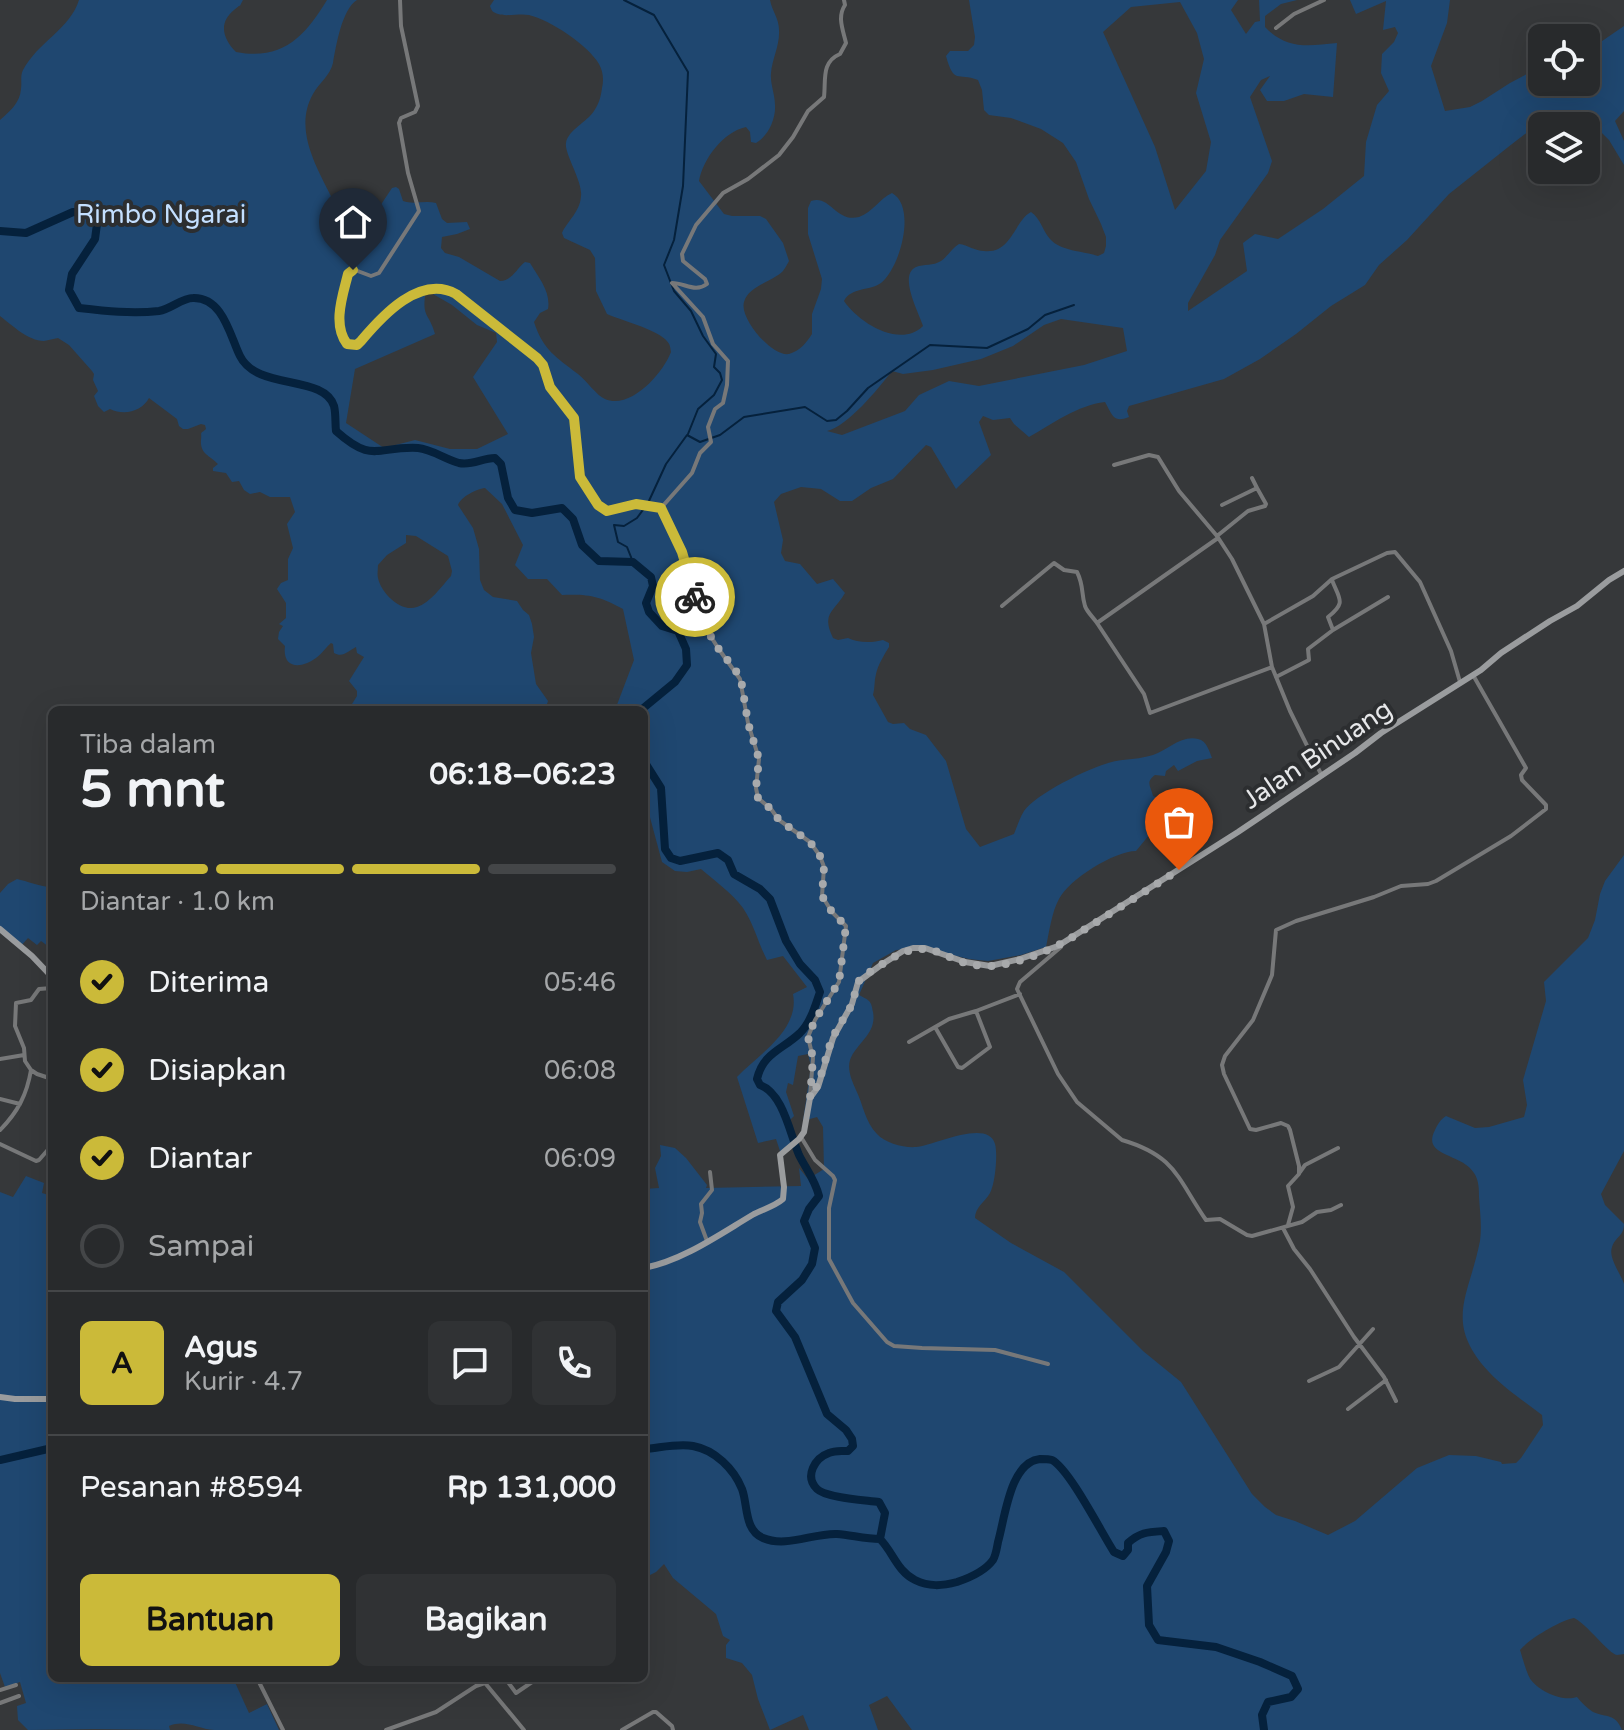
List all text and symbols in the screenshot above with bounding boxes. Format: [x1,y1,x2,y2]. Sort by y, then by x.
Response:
map controls [1528,24,1600,184]
button: locate [1528,24,1600,96]
button: layers [1528,112,1600,184]
pin [319,188,387,270]
park label: Rimbo Ngarai [76,199,246,230]
icon: home [331,200,375,244]
courier [655,557,735,637]
icon: bike [673,575,717,619]
street label: Jalan Binuang [1237,693,1398,816]
text: Tiba dalam [80,729,216,760]
text: 06:18–06:23 [429,756,616,793]
text: 5 mnt [80,758,225,821]
pin [1145,788,1213,870]
icon: bag [1157,800,1201,844]
text: Diantar · 1.0 km [80,886,275,917]
icon: check [80,960,124,1004]
text: Diterima [148,964,269,1001]
text: 05:46 [544,967,616,998]
icon: check [80,1048,124,1092]
text: Disiapkan [148,1052,287,1089]
text: 06:08 [544,1055,616,1086]
icon: check [80,1136,124,1180]
text: Diantar [148,1140,252,1177]
text: 06:09 [544,1143,616,1174]
text: Sampai [148,1228,254,1265]
button: chat [428,1321,512,1405]
button: phone [532,1321,616,1405]
text: Agus [184,1329,258,1366]
text: A [111,1345,133,1382]
text: Kurir · 4.7 [184,1366,303,1397]
text: Pesanan #8594 [80,1469,303,1506]
text: Rp 131,000 [447,1469,616,1506]
button: Bantuan [80,1574,340,1666]
button: Bagikan [356,1574,616,1666]

